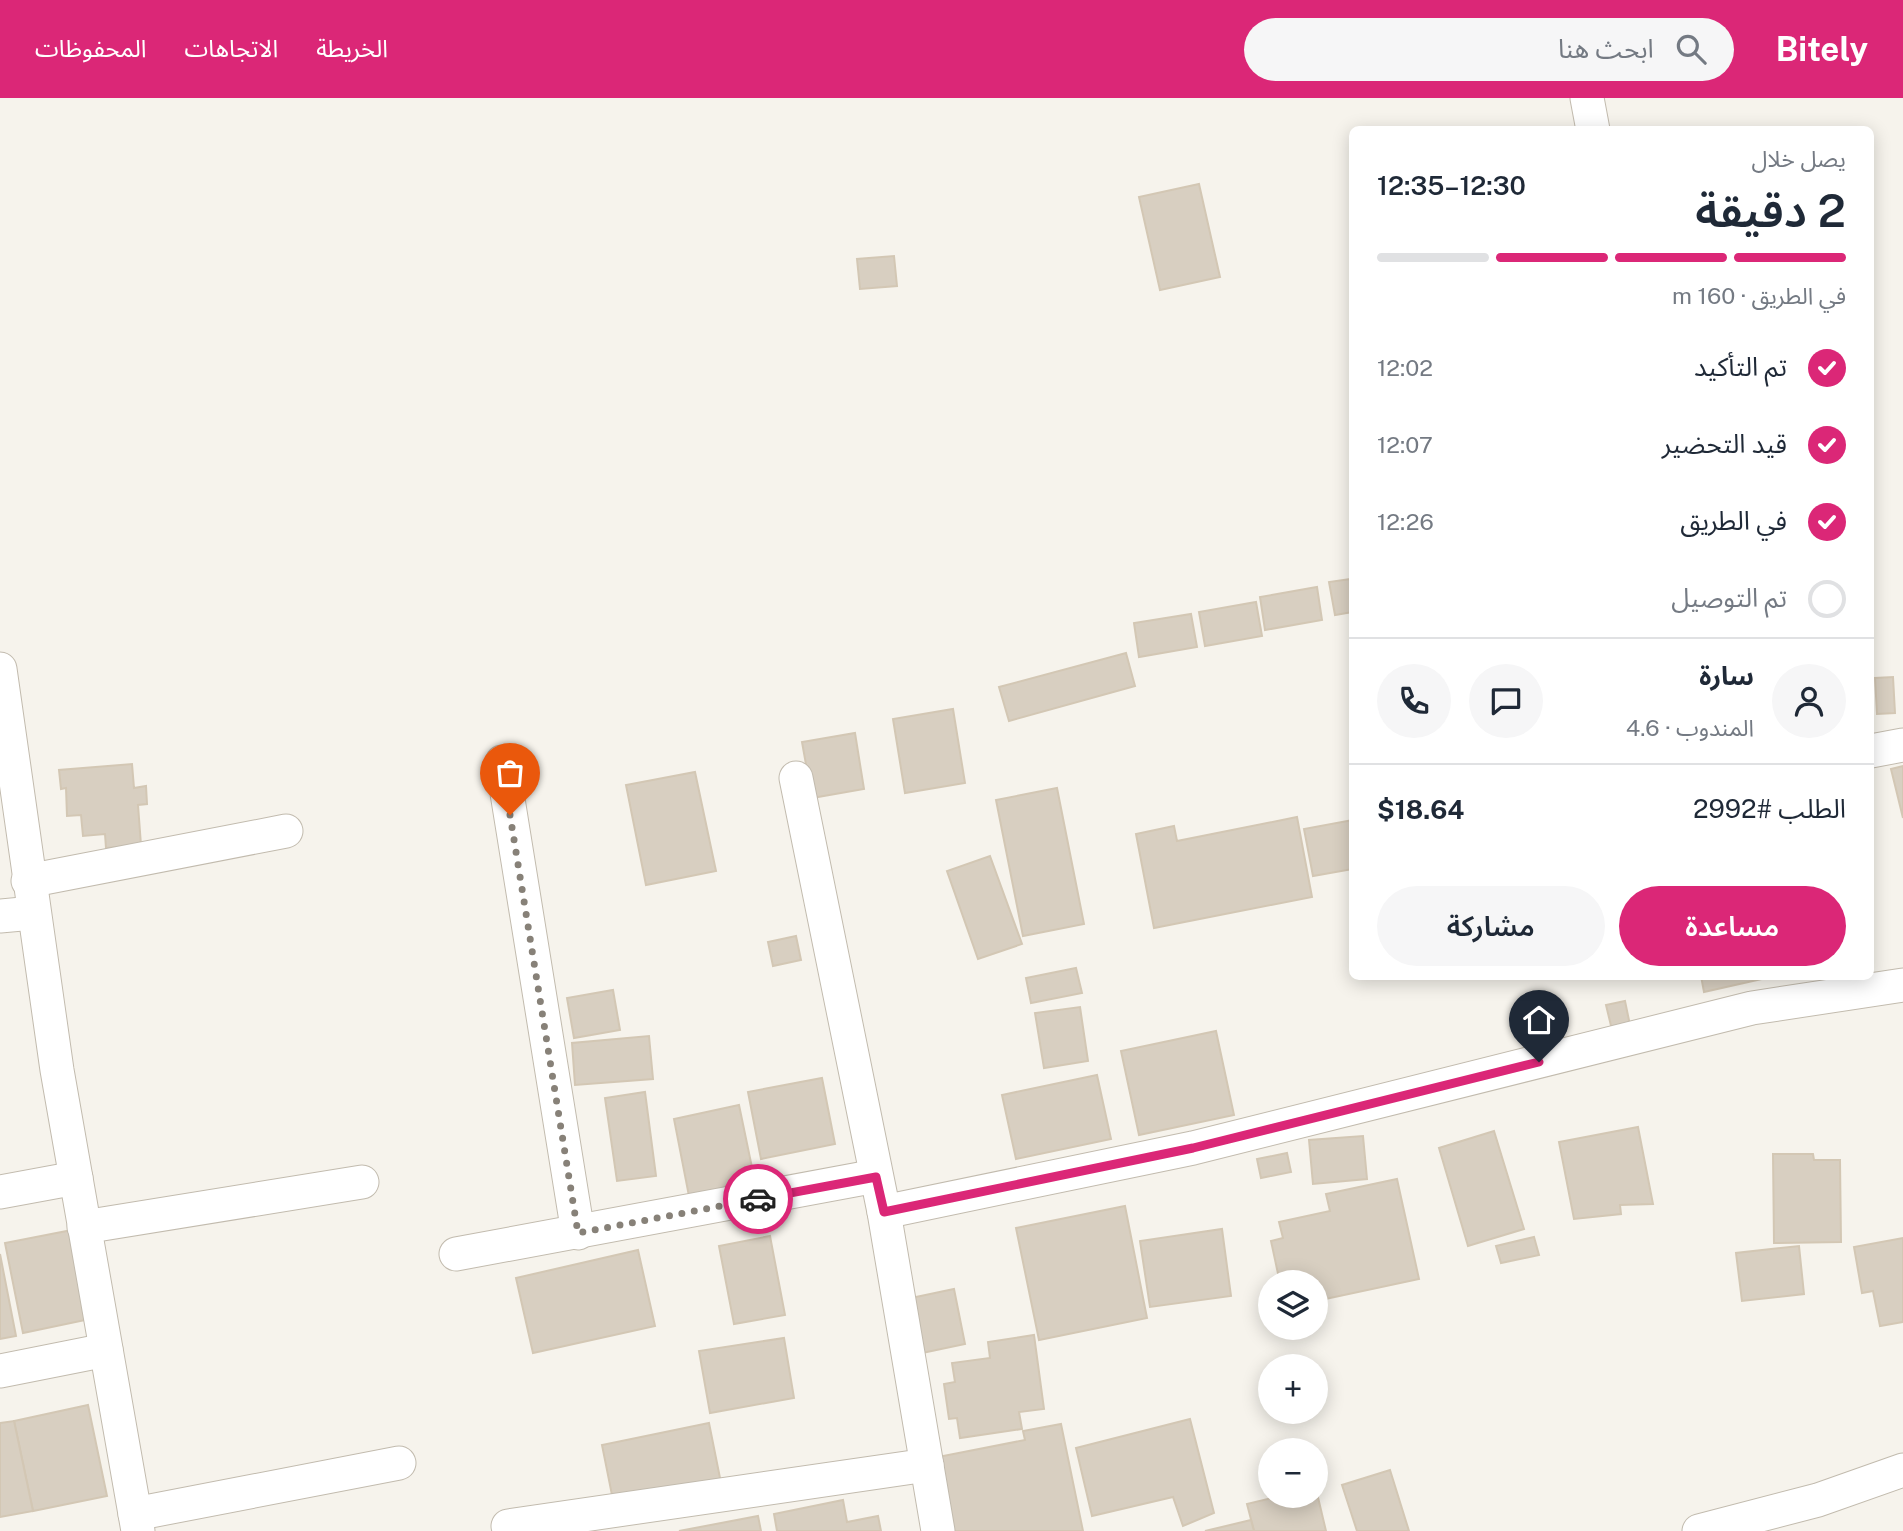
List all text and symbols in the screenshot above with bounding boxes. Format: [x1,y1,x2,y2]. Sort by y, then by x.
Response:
search box [1244,18,1734,81]
icon: search [1672,30,1710,68]
text: Bitely [1776,30,1868,68]
text: ابحث هنا [1558,33,1654,64]
text: المحفوظات [35,34,146,62]
text: الاتجاهات [184,34,278,62]
text: الخريطة [316,34,388,62]
text: يصل خلال [1752,145,1846,172]
text: 12:30–12:35 [1377,170,1526,201]
text: 2 دقيقة [1695,183,1846,237]
text: في الطريق · 160 m [1672,282,1846,309]
icon: check [1808,349,1846,387]
text: تم التأكيد [1694,351,1787,382]
text: 12:02 [1377,354,1433,381]
icon: check [1808,426,1846,464]
text: قيد التحضير [1662,428,1787,459]
text: 12:07 [1377,431,1433,458]
icon: check [1808,503,1846,541]
text: في الطريق [1680,505,1787,536]
text: 12:26 [1377,508,1434,535]
text: تم التوصيل [1671,582,1787,613]
text: سارة [1699,660,1754,691]
button: phone [1377,664,1451,738]
button: chat [1469,664,1543,738]
button: person [1772,664,1846,738]
text: المندوب · 4.6 [1626,714,1754,741]
pin [480,743,540,815]
icon: bag [491,754,529,792]
text: الطلب #2992 [1693,793,1846,824]
text: $18.64 [1377,794,1464,825]
button: مشاركة [1377,886,1605,966]
button: مساعدة [1619,886,1846,966]
pin [1509,990,1569,1062]
icon: home [1520,1001,1558,1039]
courier [723,1164,793,1234]
icon: car [739,1180,777,1218]
map controls [1258,1270,1328,1508]
button: layers [1258,1270,1328,1340]
button: + [1258,1354,1328,1424]
button: − [1258,1438,1328,1508]

